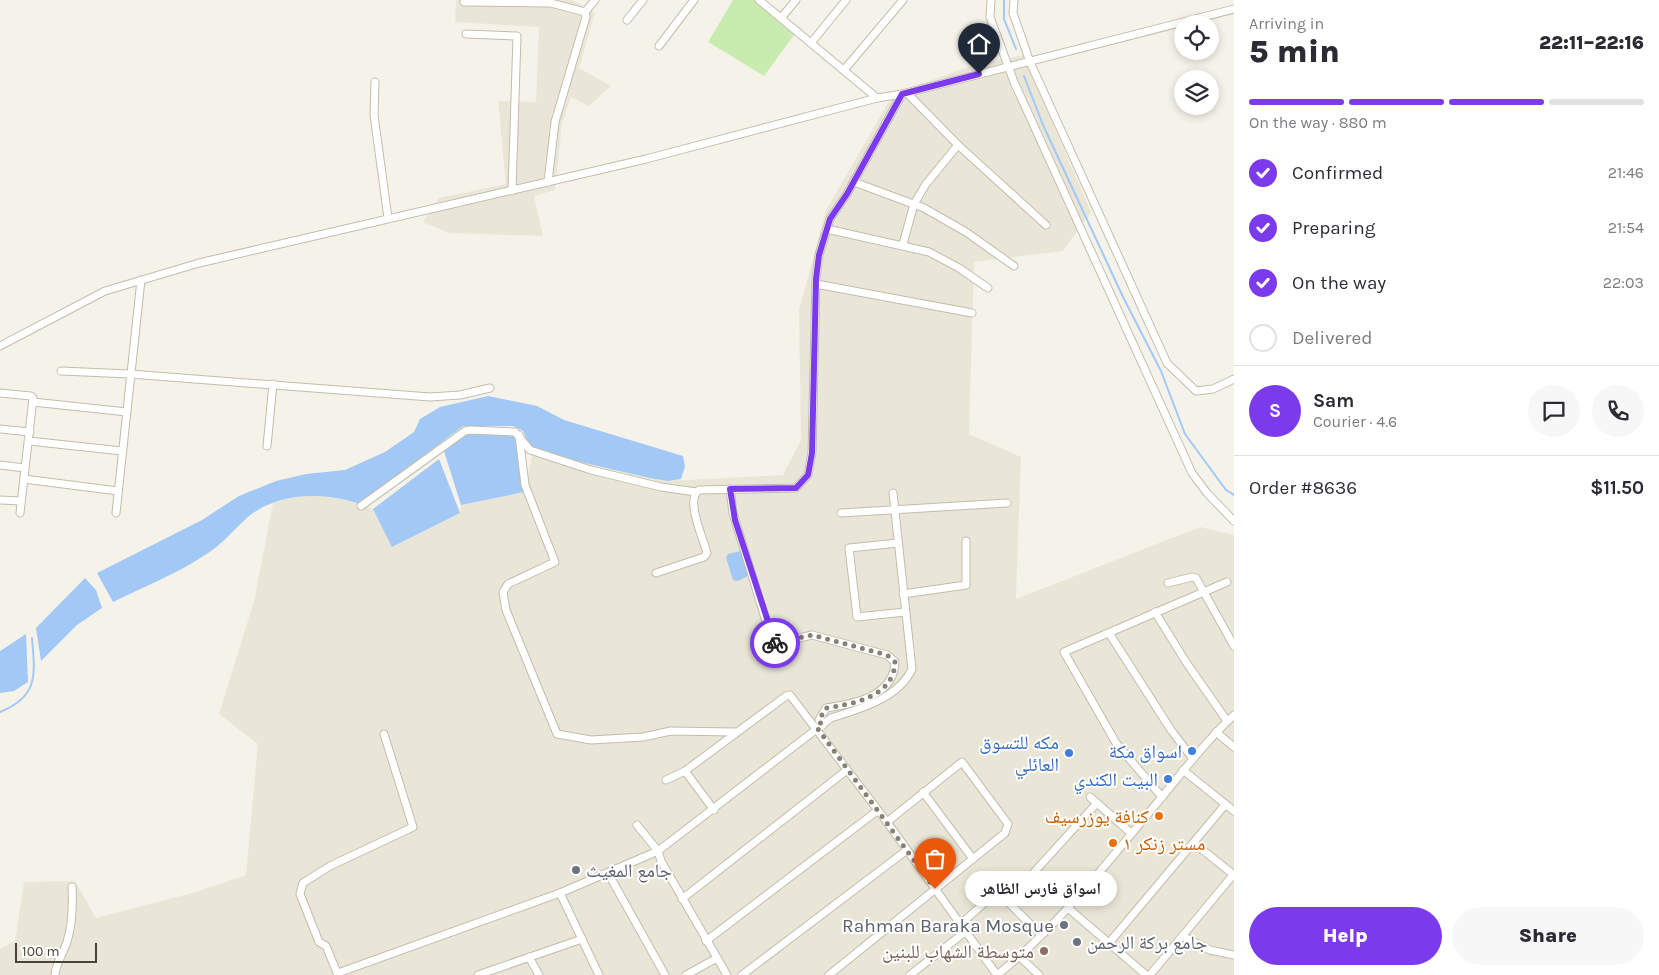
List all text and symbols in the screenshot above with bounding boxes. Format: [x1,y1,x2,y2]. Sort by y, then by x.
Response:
text: Arriving in [1249,14,1324,33]
map controls [1174,15,1219,115]
button: locate [1174,15,1219,60]
pin [958,23,1000,74]
icon: home [965,30,993,58]
text: 22:11–22:16 [1539,32,1644,54]
text: 5 min [1249,33,1340,70]
button: layers [1174,70,1219,115]
text: On the way · 880 m [1249,113,1387,132]
icon: check [1249,159,1277,187]
text: Confirmed [1292,162,1383,184]
text: 21:46 [1608,163,1644,182]
icon: check [1249,214,1277,242]
text: Preparing [1292,217,1375,239]
text: 21:54 [1608,218,1644,237]
icon: check [1249,269,1277,297]
text: On the way [1292,272,1386,294]
text: 22:03 [1603,273,1644,292]
text: Delivered [1292,327,1372,349]
button: chat [1528,385,1580,437]
button: phone [1592,385,1644,437]
text: Sam [1313,390,1354,412]
text: S [1269,400,1281,422]
text: Courier · 4.6 [1313,412,1397,431]
text: Order #8636 [1249,477,1357,499]
text: $11.50 [1590,477,1644,499]
courier [750,618,800,668]
icon: bike [761,629,789,657]
place label: مكه للتسوق العائلي [979,732,1059,780]
place label: اسواق مكة [1109,741,1182,763]
marker: اسواق مكة [1186,745,1198,757]
marker: مكه للتسوق العائلي [1063,747,1075,759]
place label: البيت الكندي [1073,769,1158,795]
marker: البيت الكندي [1162,773,1174,785]
place label: كنافة يوزرسيف [1045,806,1149,828]
marker: كنافة يوزرسيف [1153,810,1165,822]
place label: مستر زنكر ١ [1123,833,1205,855]
marker: مستر زنكر ١ [1107,837,1119,849]
pin [914,838,956,889]
icon: bag [921,845,949,873]
place label: جامع المغيث [586,860,672,883]
marker: جامع المغيث [570,864,582,876]
callout: اسواق فارس الظاهر [965,872,1118,906]
text: اسواق فارس الظاهر [981,879,1101,898]
button: Help [1249,907,1442,965]
button: Share [1452,907,1644,965]
place label: Rahman Baraka Mosque [842,915,1054,937]
marker: Rahman Baraka Mosque [1058,919,1070,931]
place label: جامع بركة الرحمن [1087,932,1207,955]
marker: جامع بركة الرحمن [1071,936,1083,948]
scale bar [15,940,98,963]
place label: متوسطة الشهاب للبنين [882,941,1034,963]
text: 100 m [22,943,60,960]
marker: متوسطة الشهاب للبنين [1038,945,1050,957]

